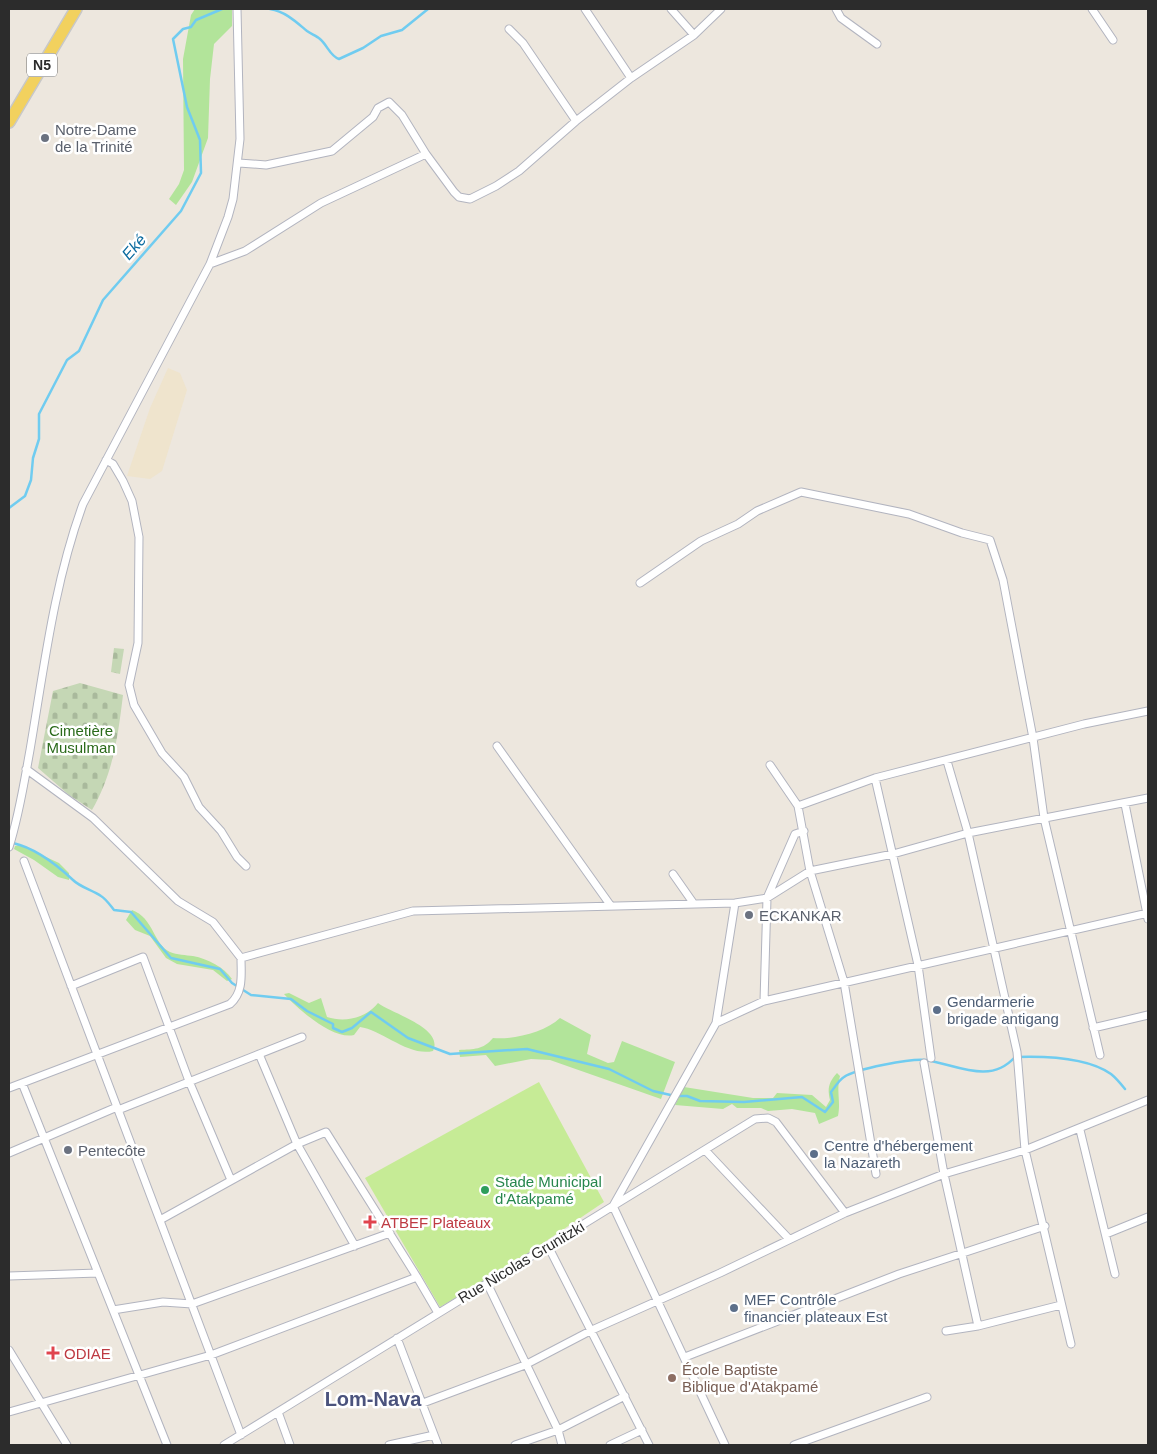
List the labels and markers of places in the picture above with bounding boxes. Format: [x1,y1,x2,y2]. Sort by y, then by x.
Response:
place label: Notre-Dame de la Trinité [55,121,137,155]
marker: Notre-Dame de la Trinité [39,132,51,144]
place label: ECKANKAR [759,907,842,924]
marker: ECKANKAR [743,909,755,921]
place label: Gendarmerie brigade antigang [947,993,1059,1027]
marker: Gendarmerie brigade antigang [931,1004,943,1016]
place label: Centre d'hébergement la Nazareth [824,1137,974,1171]
place label: Pentecôte [78,1142,146,1159]
marker: Pentecôte [62,1144,74,1156]
marker: Centre d'hébergement la Nazareth [808,1148,820,1160]
place label: Stade Municipal d'Atakpamé [495,1173,602,1207]
marker: Stade Municipal d'Atakpamé [479,1184,491,1196]
place label: ATBEF Plateaux [381,1214,491,1231]
marker: ATBEF Plateaux [363,1215,377,1229]
place label: MEF Contrôle financier plateaux Est [744,1291,888,1325]
marker: MEF Contrôle financier plateaux Est [728,1302,740,1314]
place label: ODIAE [64,1345,111,1362]
marker: ODIAE [46,1346,60,1360]
place label: École Baptiste Biblique d'Atakpamé [682,1361,818,1395]
marker: École Baptiste Biblique d'Atakpamé [666,1372,678,1384]

